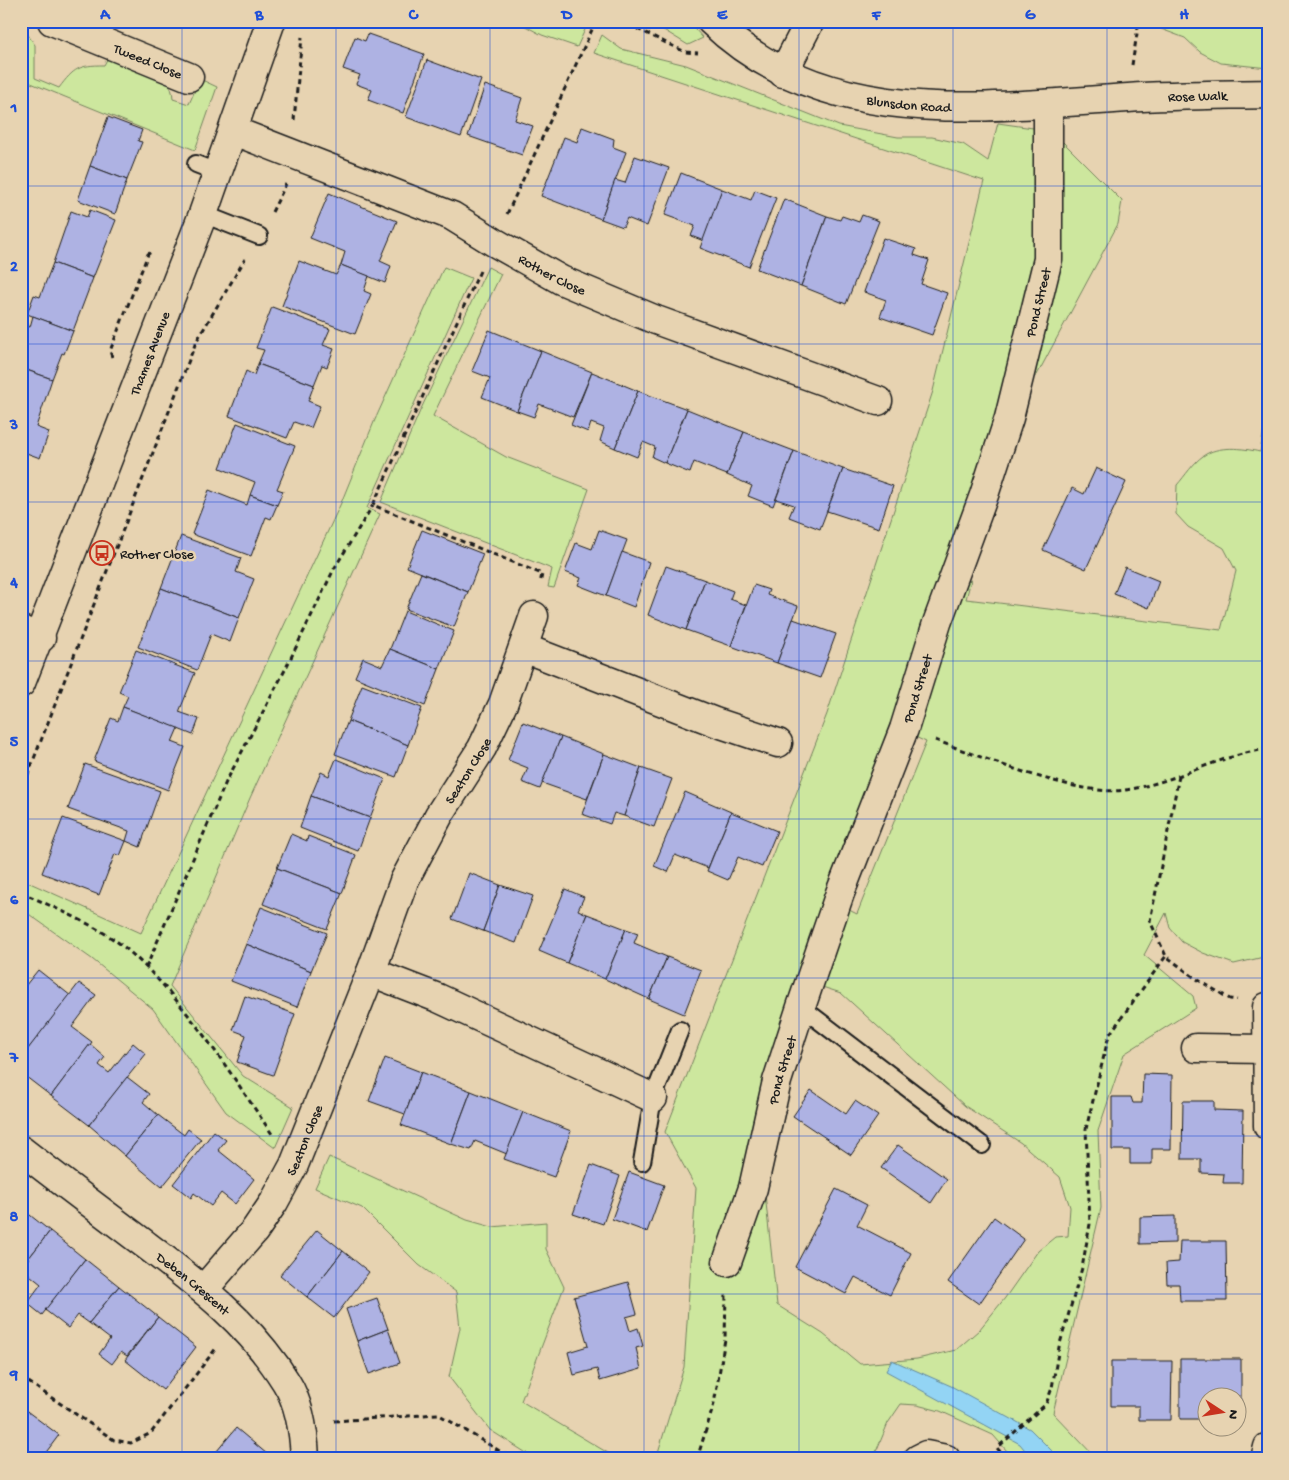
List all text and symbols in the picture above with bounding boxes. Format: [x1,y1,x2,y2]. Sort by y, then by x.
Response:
text: A [99,7,111,26]
text: B [254,7,264,26]
text: C [408,7,419,26]
text: D [560,7,573,26]
text: E [717,7,728,26]
text: F [871,7,882,26]
text: G [1025,7,1036,26]
text: H [1179,7,1189,26]
street label: Tweed Close [110,41,185,85]
street label: Rose Walk [1168,89,1229,107]
street label: Blunsdon Road [864,92,953,118]
text: 1 [10,100,17,119]
street label: Rother Close [514,251,588,301]
text: 2 [10,259,18,278]
street label: Pond Street [1023,265,1057,340]
street label: Thames Avenue [127,309,176,399]
text: 3 [9,417,18,436]
bus stop icon: Rother Close [89,540,115,566]
place label: Rother Close [120,547,194,564]
text: 4 [9,575,18,594]
street label: Pond Street [900,652,938,726]
text: 5 [10,734,19,753]
street label: Seaton Close [442,735,497,808]
text: 6 [10,892,19,911]
street label: Pond Street [766,1033,802,1107]
text: 7 [9,1050,19,1069]
street label: Seaton Close [284,1102,328,1179]
text: 8 [10,1209,19,1228]
street label: Deben Crescent [151,1249,233,1321]
text: 9 [9,1367,18,1386]
north arrow [1196,1388,1246,1438]
text: N [1223,1408,1242,1420]

